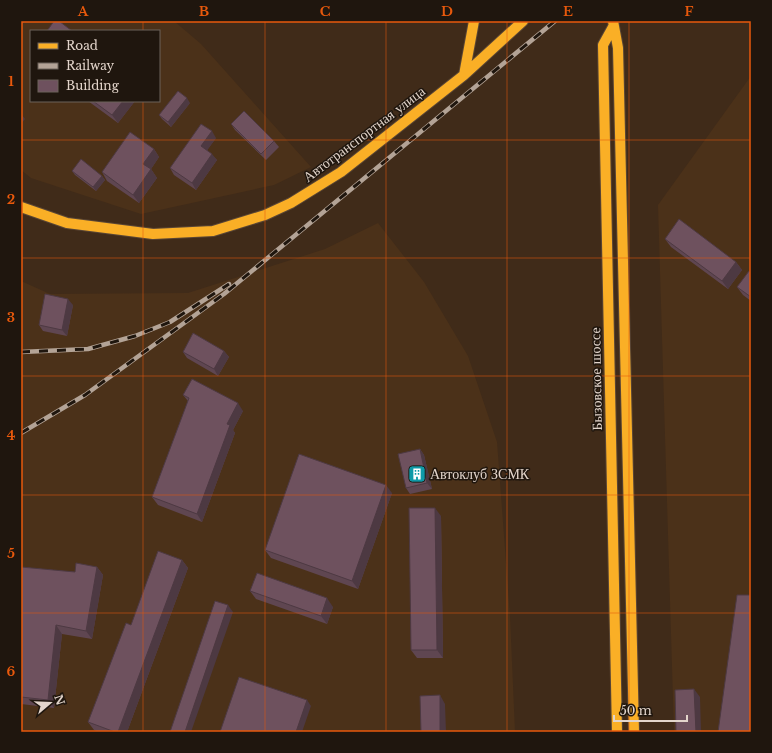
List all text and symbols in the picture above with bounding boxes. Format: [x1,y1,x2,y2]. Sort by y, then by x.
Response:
text: A [77,3,89,20]
text: B [199,3,209,20]
text: C [320,3,331,20]
text: D [441,3,453,20]
text: E [563,3,573,20]
text: F [685,3,694,20]
legend [30,30,160,102]
text: Road [66,38,98,53]
text: Railway [66,58,115,73]
text: 1 [8,73,14,90]
text: Building [66,78,120,93]
street label: Автотранспортная улица [299,82,429,186]
text: 2 [7,191,15,208]
text: 3 [7,309,15,326]
street label: Бызовское шоссе [586,327,606,431]
text: 4 [7,427,16,444]
building icon: Автоклуб ЗСМК [407,464,427,484]
place label: Автоклуб ЗСМК [430,465,530,483]
text: 5 [7,545,15,562]
text: 6 [7,663,16,680]
north arrow [30,683,70,723]
text: N [51,693,68,708]
scale bar [614,697,687,723]
text: 50 m [620,703,652,718]

